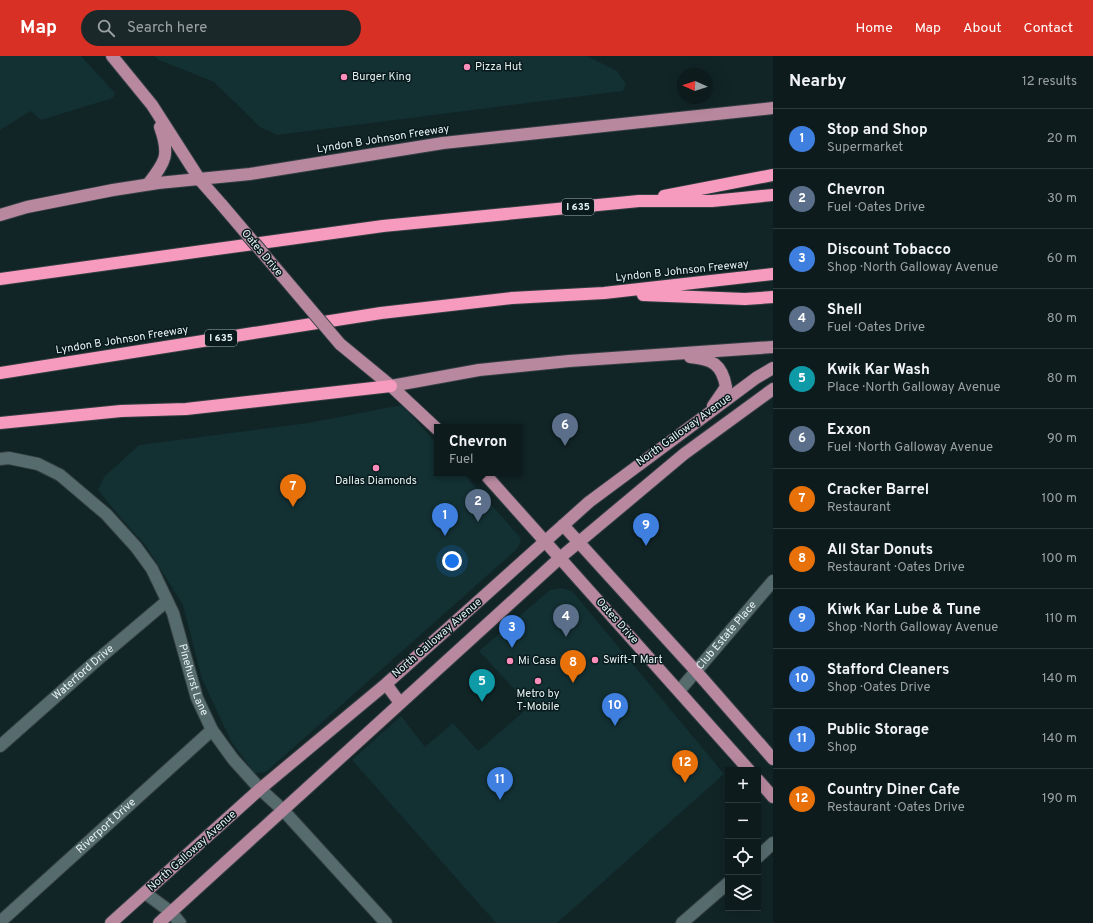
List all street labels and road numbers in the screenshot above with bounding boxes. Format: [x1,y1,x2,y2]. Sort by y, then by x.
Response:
street label: Lyndon B Johnson Freeway [316,122,450,156]
road number: I 635 [562,199,594,215]
street label: Oates Drive [238,227,286,279]
street label: Lyndon B Johnson Freeway [615,257,750,285]
street label: Lyndon B Johnson Freeway [55,323,189,357]
road number: I 635 [205,330,237,346]
street label: North Galloway Avenue [634,391,734,469]
street label: North Galloway Avenue [389,595,485,681]
street label: Oates Drive [593,595,641,647]
street label: Club Estate Place [693,598,760,673]
street label: Waterford Drive [49,642,117,703]
street label: Pinehurst Lane [175,642,211,718]
street label: Riverport Drive [73,795,139,857]
street label: North Galloway Avenue [145,807,239,894]

